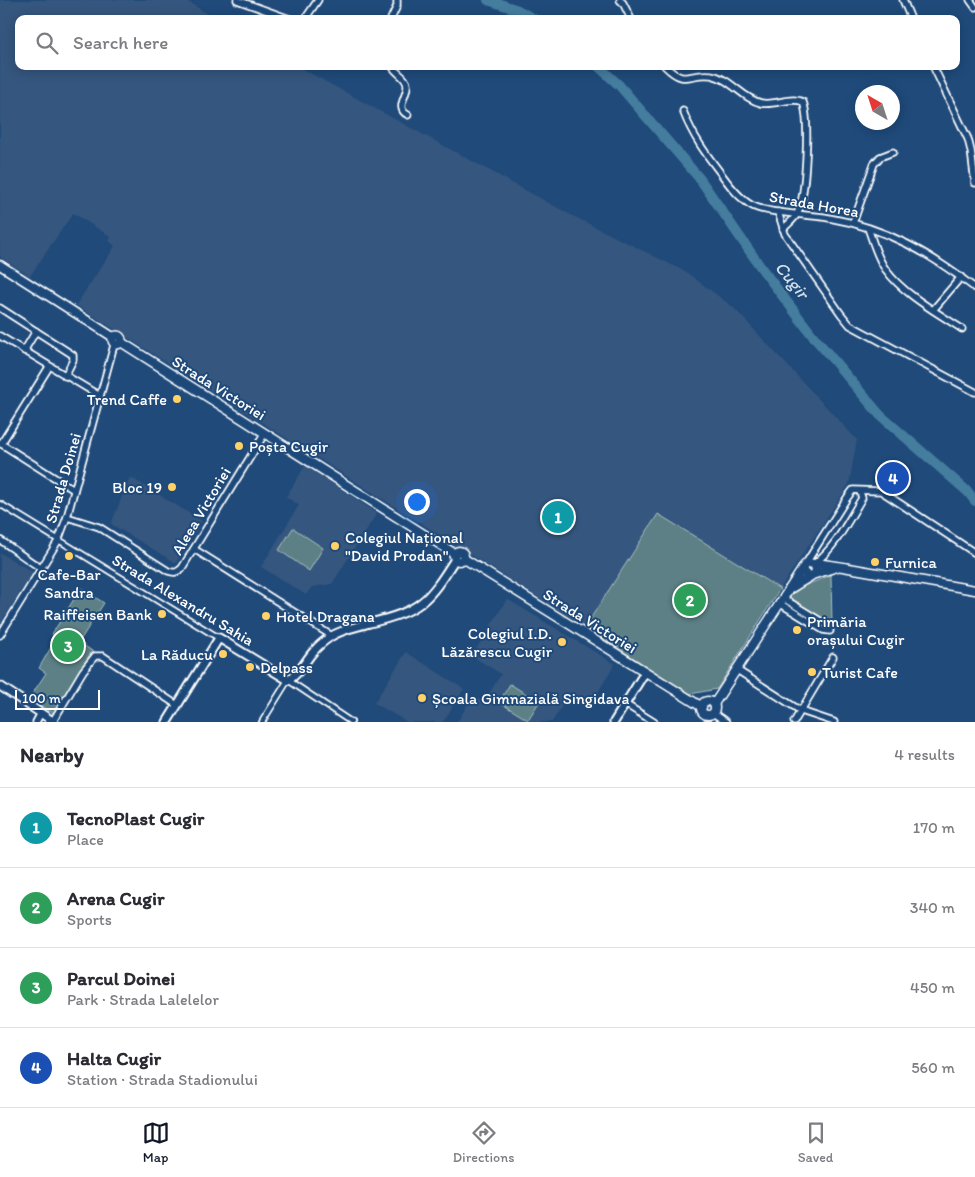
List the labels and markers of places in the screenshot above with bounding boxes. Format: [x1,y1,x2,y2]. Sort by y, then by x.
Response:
place label: Trend Caffe [87,390,167,409]
marker: Trend Caffe [171,393,183,405]
place label: Poșta Cugir [249,437,329,456]
marker: Poșta Cugir [233,440,245,452]
pin: 4 [877,459,909,497]
place label: Bloc 19 [112,478,162,497]
marker: Bloc 19 [166,481,178,493]
pin: 1 [542,498,574,536]
place label: Colegiul Național "David Prodan" [345,528,464,565]
marker: Colegiul Național "David Prodan" [329,540,341,552]
marker: Cafe-Bar Sandra [63,550,75,562]
place label: Furnica [885,553,937,572]
marker: Furnica [869,556,881,568]
place label: Cafe-Bar Sandra [37,565,101,602]
pin: 2 [674,581,706,619]
place label: Raiffeisen Bank [44,605,153,624]
place label: Hotel Dragana [276,607,375,626]
marker: Raiffeisen Bank [156,608,168,620]
marker: Hotel Dragana [260,610,272,622]
place label: Primăria orașului Cugir [807,612,905,649]
place label: Colegiul I.D. Lăzărescu Cugir [441,624,553,661]
marker: Primăria orașului Cugir [791,624,803,636]
pin: 3 [52,627,84,665]
marker: Colegiul I.D. Lăzărescu Cugir [556,636,568,648]
place label: La Răducu [141,645,213,664]
marker: La Răducu [217,648,229,660]
place label: Delpass [260,658,313,677]
marker: Delpass [244,661,256,673]
place label: Turist Cafe [822,663,898,682]
marker: Turist Cafe [806,666,818,678]
place label: Școala Gimnazială Singidava [432,689,629,708]
marker: Școala Gimnazială Singidava [416,692,428,704]

